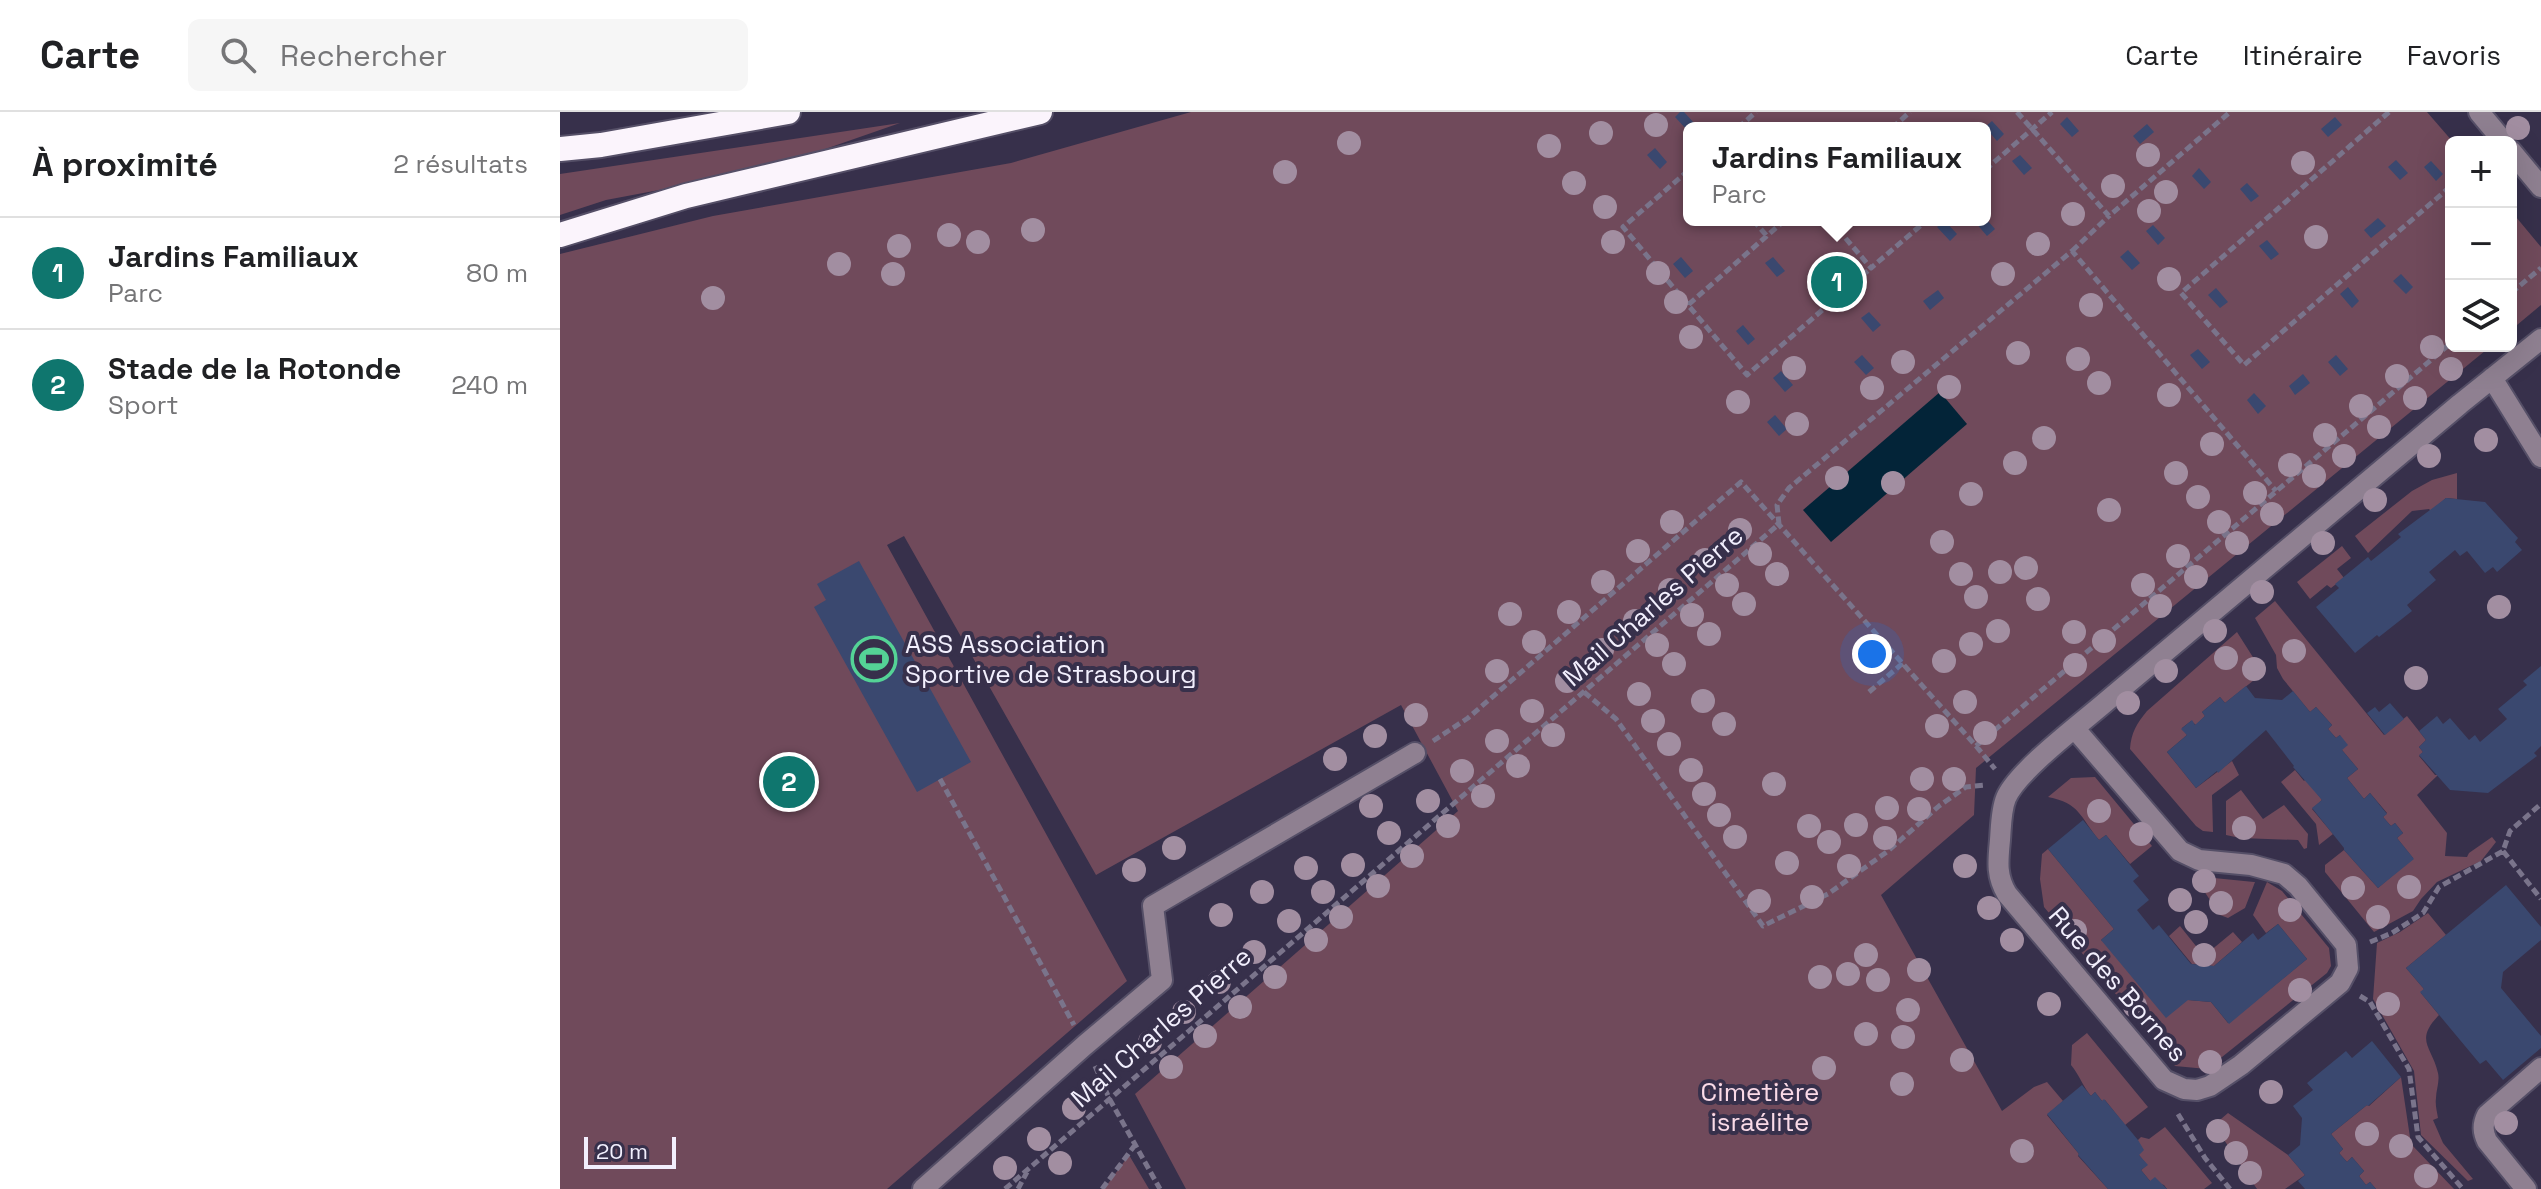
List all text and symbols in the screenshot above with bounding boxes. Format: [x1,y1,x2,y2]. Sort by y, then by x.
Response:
search box [188,19,748,91]
text: Carte [40,31,140,79]
icon: search [216,33,260,77]
text: Rechercher [280,36,447,75]
text: Carte [2125,37,2199,73]
text: Itinéraire [2243,37,2363,73]
text: Favoris [2407,37,2501,73]
popup [1683,122,1991,226]
map controls [2445,136,2517,352]
button: + [2445,136,2517,208]
text: Jardins Familiaux [1712,138,1962,177]
text: À proximité [32,143,218,186]
text: 2 résultats [393,147,528,181]
text: Parc [1712,177,1767,211]
button: − [2445,208,2517,280]
text: Jardins Familiaux [108,237,359,276]
pin: 1 [1811,252,1863,312]
text: 1 [52,256,64,290]
text: 80 m [466,256,528,290]
text: Parc [108,276,163,310]
button: layers [2445,280,2517,352]
text: Stade de la Rotonde [108,349,401,388]
text: 2 [50,368,66,402]
text: 240 m [451,368,528,402]
text: Sport [108,388,179,422]
street label: Mail Charles Pierre [1556,518,1750,694]
place label: ASS Association Sportive de Strasbourg [905,627,1197,691]
your location [1852,634,1892,674]
sports icon: ASS Association Sportive de Strasbourg [850,635,898,683]
pin: 2 [763,752,815,812]
street label: Rue des Bornes [2041,899,2195,1069]
street label: Mail Charles Pierre [1064,939,1258,1115]
park label: Cimetière israélite [1701,1075,1819,1139]
scale bar [584,1133,676,1169]
text: 20 m [596,1137,648,1165]

